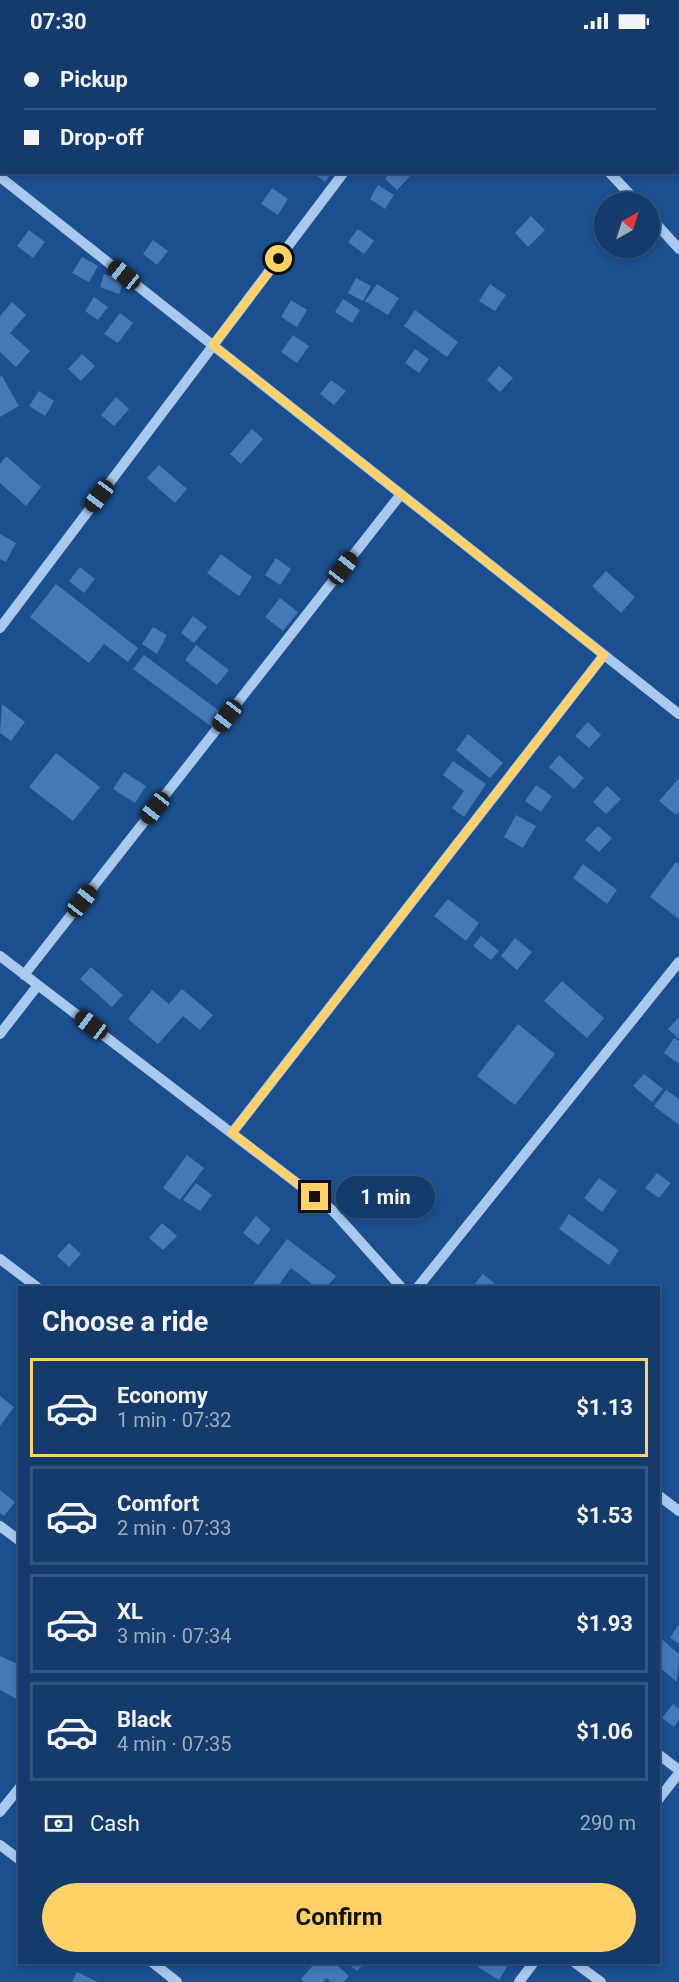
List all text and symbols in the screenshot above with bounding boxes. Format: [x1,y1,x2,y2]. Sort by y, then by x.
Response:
text: 07:30 [30,9,87,34]
text: Pickup [60,67,128,92]
text: Drop-off [60,125,144,150]
north arrow [594,192,660,258]
map controls [594,192,660,258]
route start [265,245,292,272]
car [104,257,144,293]
car [81,476,117,516]
car [325,548,361,588]
car [209,696,245,736]
car [137,788,173,828]
car [64,881,100,921]
car [71,1007,111,1043]
callout: 1 min [336,1176,435,1218]
route end [301,1183,328,1210]
text: 1 min [360,1185,411,1209]
text: Choose a ride [42,1306,208,1338]
icon: car [45,1381,99,1435]
text: Economy [117,1383,208,1408]
text: $1.13 [576,1395,633,1420]
text: 1 min · 07:32 [117,1408,232,1432]
icon: car [45,1489,99,1543]
text: Comfort [117,1491,199,1516]
text: $1.53 [576,1503,633,1528]
text: 2 min · 07:33 [117,1516,232,1540]
icon: car [45,1597,99,1651]
text: XL [117,1599,143,1624]
text: $1.93 [576,1611,633,1636]
text: 3 min · 07:34 [117,1624,232,1648]
icon: car [45,1705,99,1759]
text: Black [117,1707,172,1732]
text: $1.06 [576,1719,633,1744]
text: 4 min · 07:35 [117,1732,232,1756]
icon: cash [42,1807,75,1840]
text: Cash [90,1811,140,1836]
text: 290 m [580,1811,636,1835]
button: Confirm [42,1883,636,1952]

